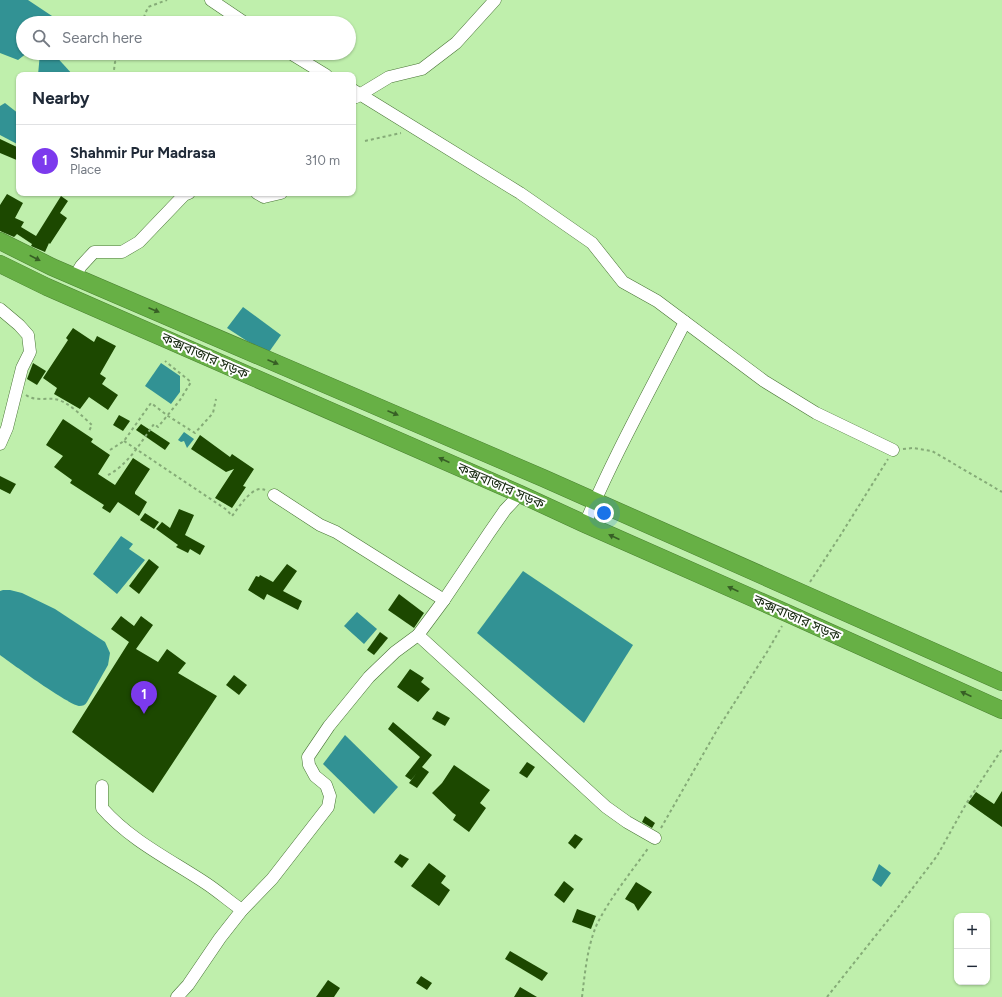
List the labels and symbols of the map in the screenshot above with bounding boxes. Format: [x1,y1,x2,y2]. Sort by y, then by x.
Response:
one-way arrow [29,255,41,261]
one-way arrow [148,308,160,314]
street label: কক্সবাজার সড়ক [158,329,252,383]
one-way arrow [268,359,279,365]
one-way arrow [387,411,399,417]
one-way arrow [438,457,450,463]
street label: কক্সবাজার সড়ক [454,459,548,513]
your location [594,503,614,523]
one-way arrow [608,534,620,540]
one-way arrow [727,586,738,592]
street label: কক্সবাজার সড়ক [750,591,844,645]
pin: 1 [131,681,157,714]
one-way arrow [961,691,972,697]

